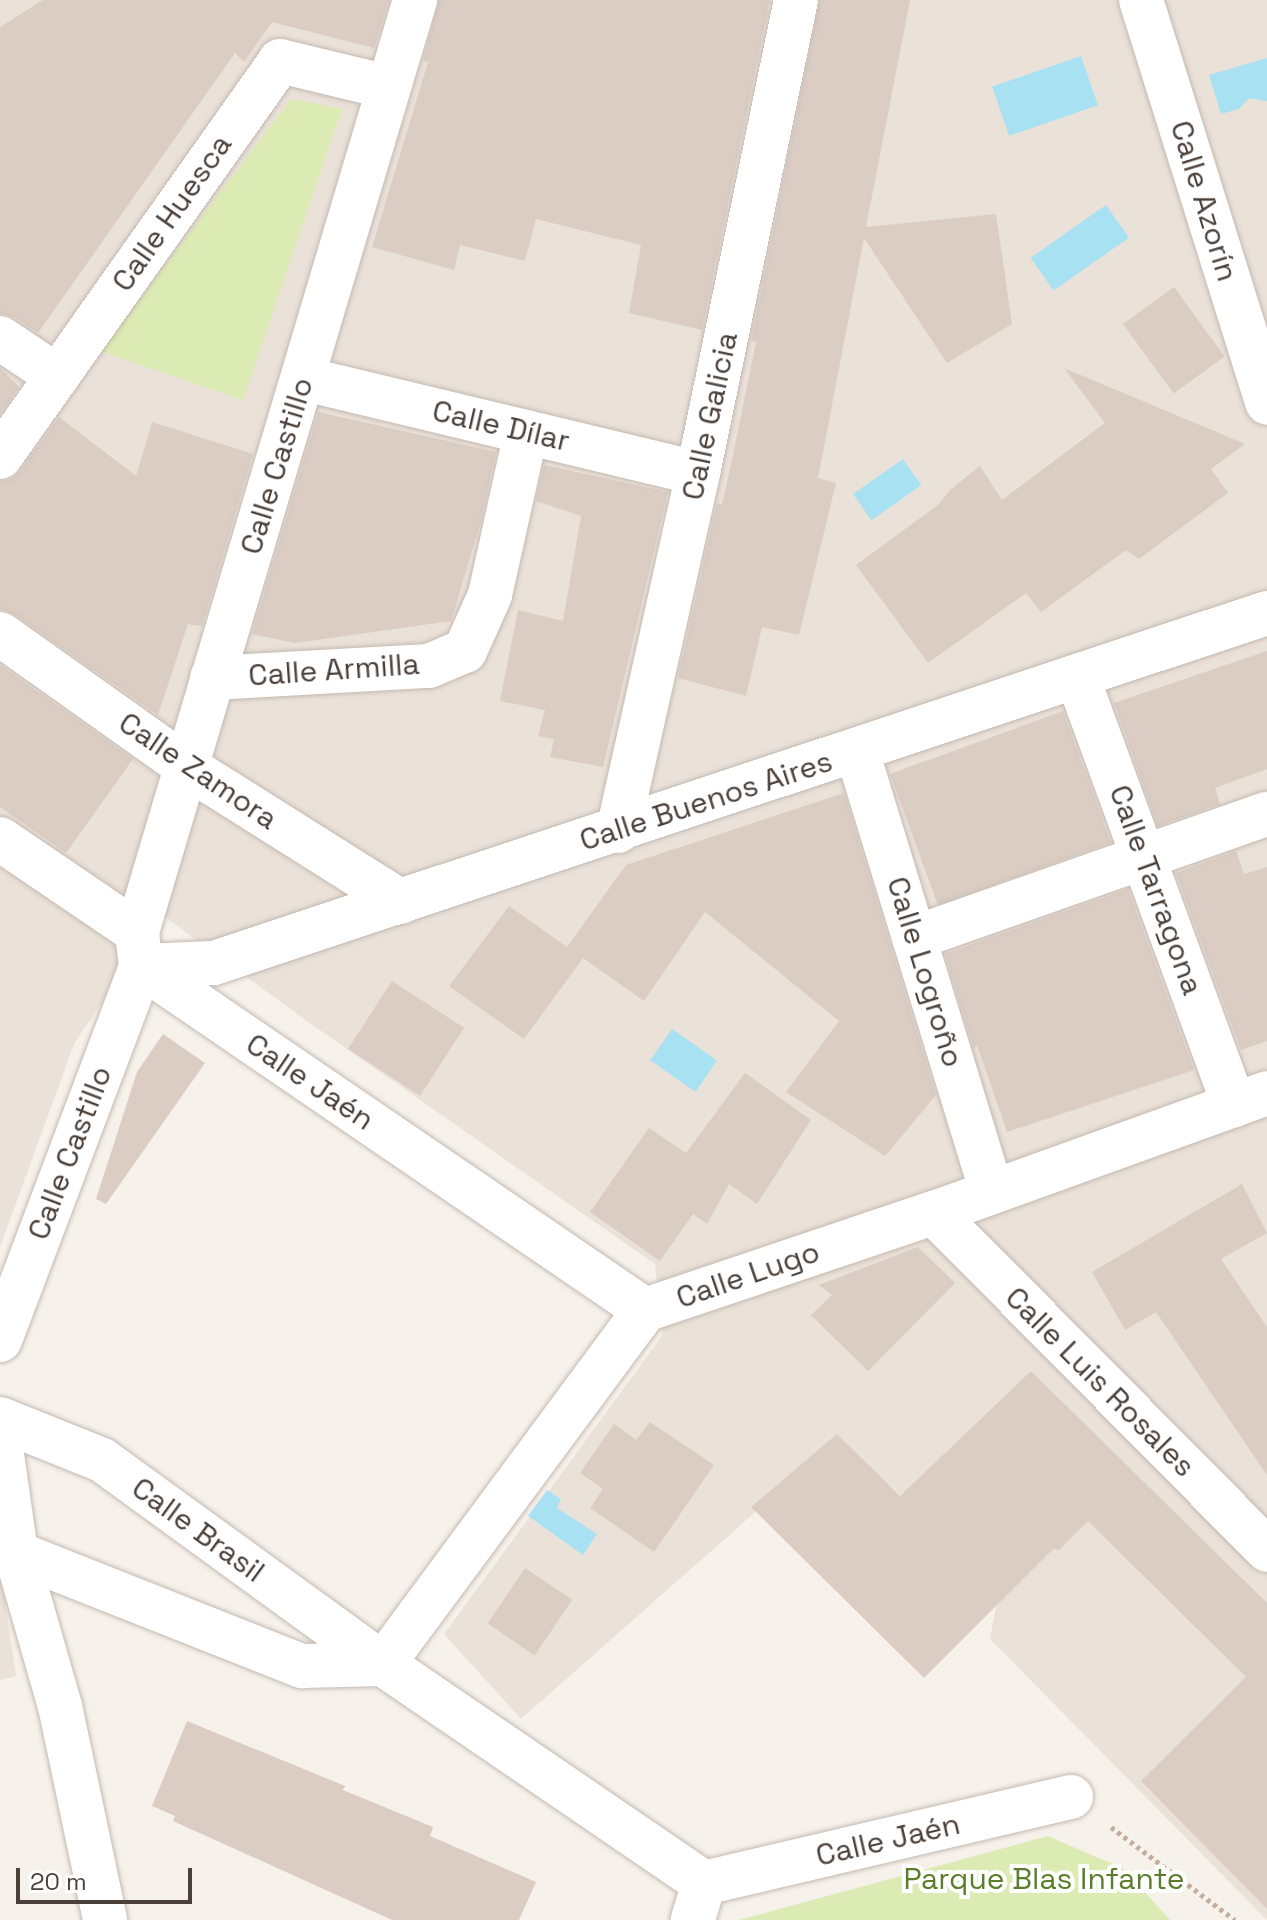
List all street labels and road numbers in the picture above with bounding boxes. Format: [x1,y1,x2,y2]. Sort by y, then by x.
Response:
street label: Calle Azorín [1162,116,1246,286]
street label: Calle Huesca [105,128,239,298]
street label: Calle Galicia [675,329,745,503]
street label: Calle Castillo [233,373,321,559]
street label: Calle Dílar [429,393,573,459]
street label: Calle Armilla [247,646,421,694]
street label: Calle Zamora [112,705,284,837]
street label: Calle Buenos Aires [575,743,837,859]
street label: Calle Tarragona [1101,780,1211,1000]
street label: Calle Logroño [879,873,971,1071]
street label: Calle Jaén [239,1026,381,1138]
street label: Calle Castillo [20,1061,120,1245]
street label: Calle Lugo [672,1234,824,1316]
street label: Calle Luis Rosales [998,1280,1202,1484]
street label: Calle Brasil [125,1470,271,1590]
street label: Calle Jaén [812,1806,964,1874]

